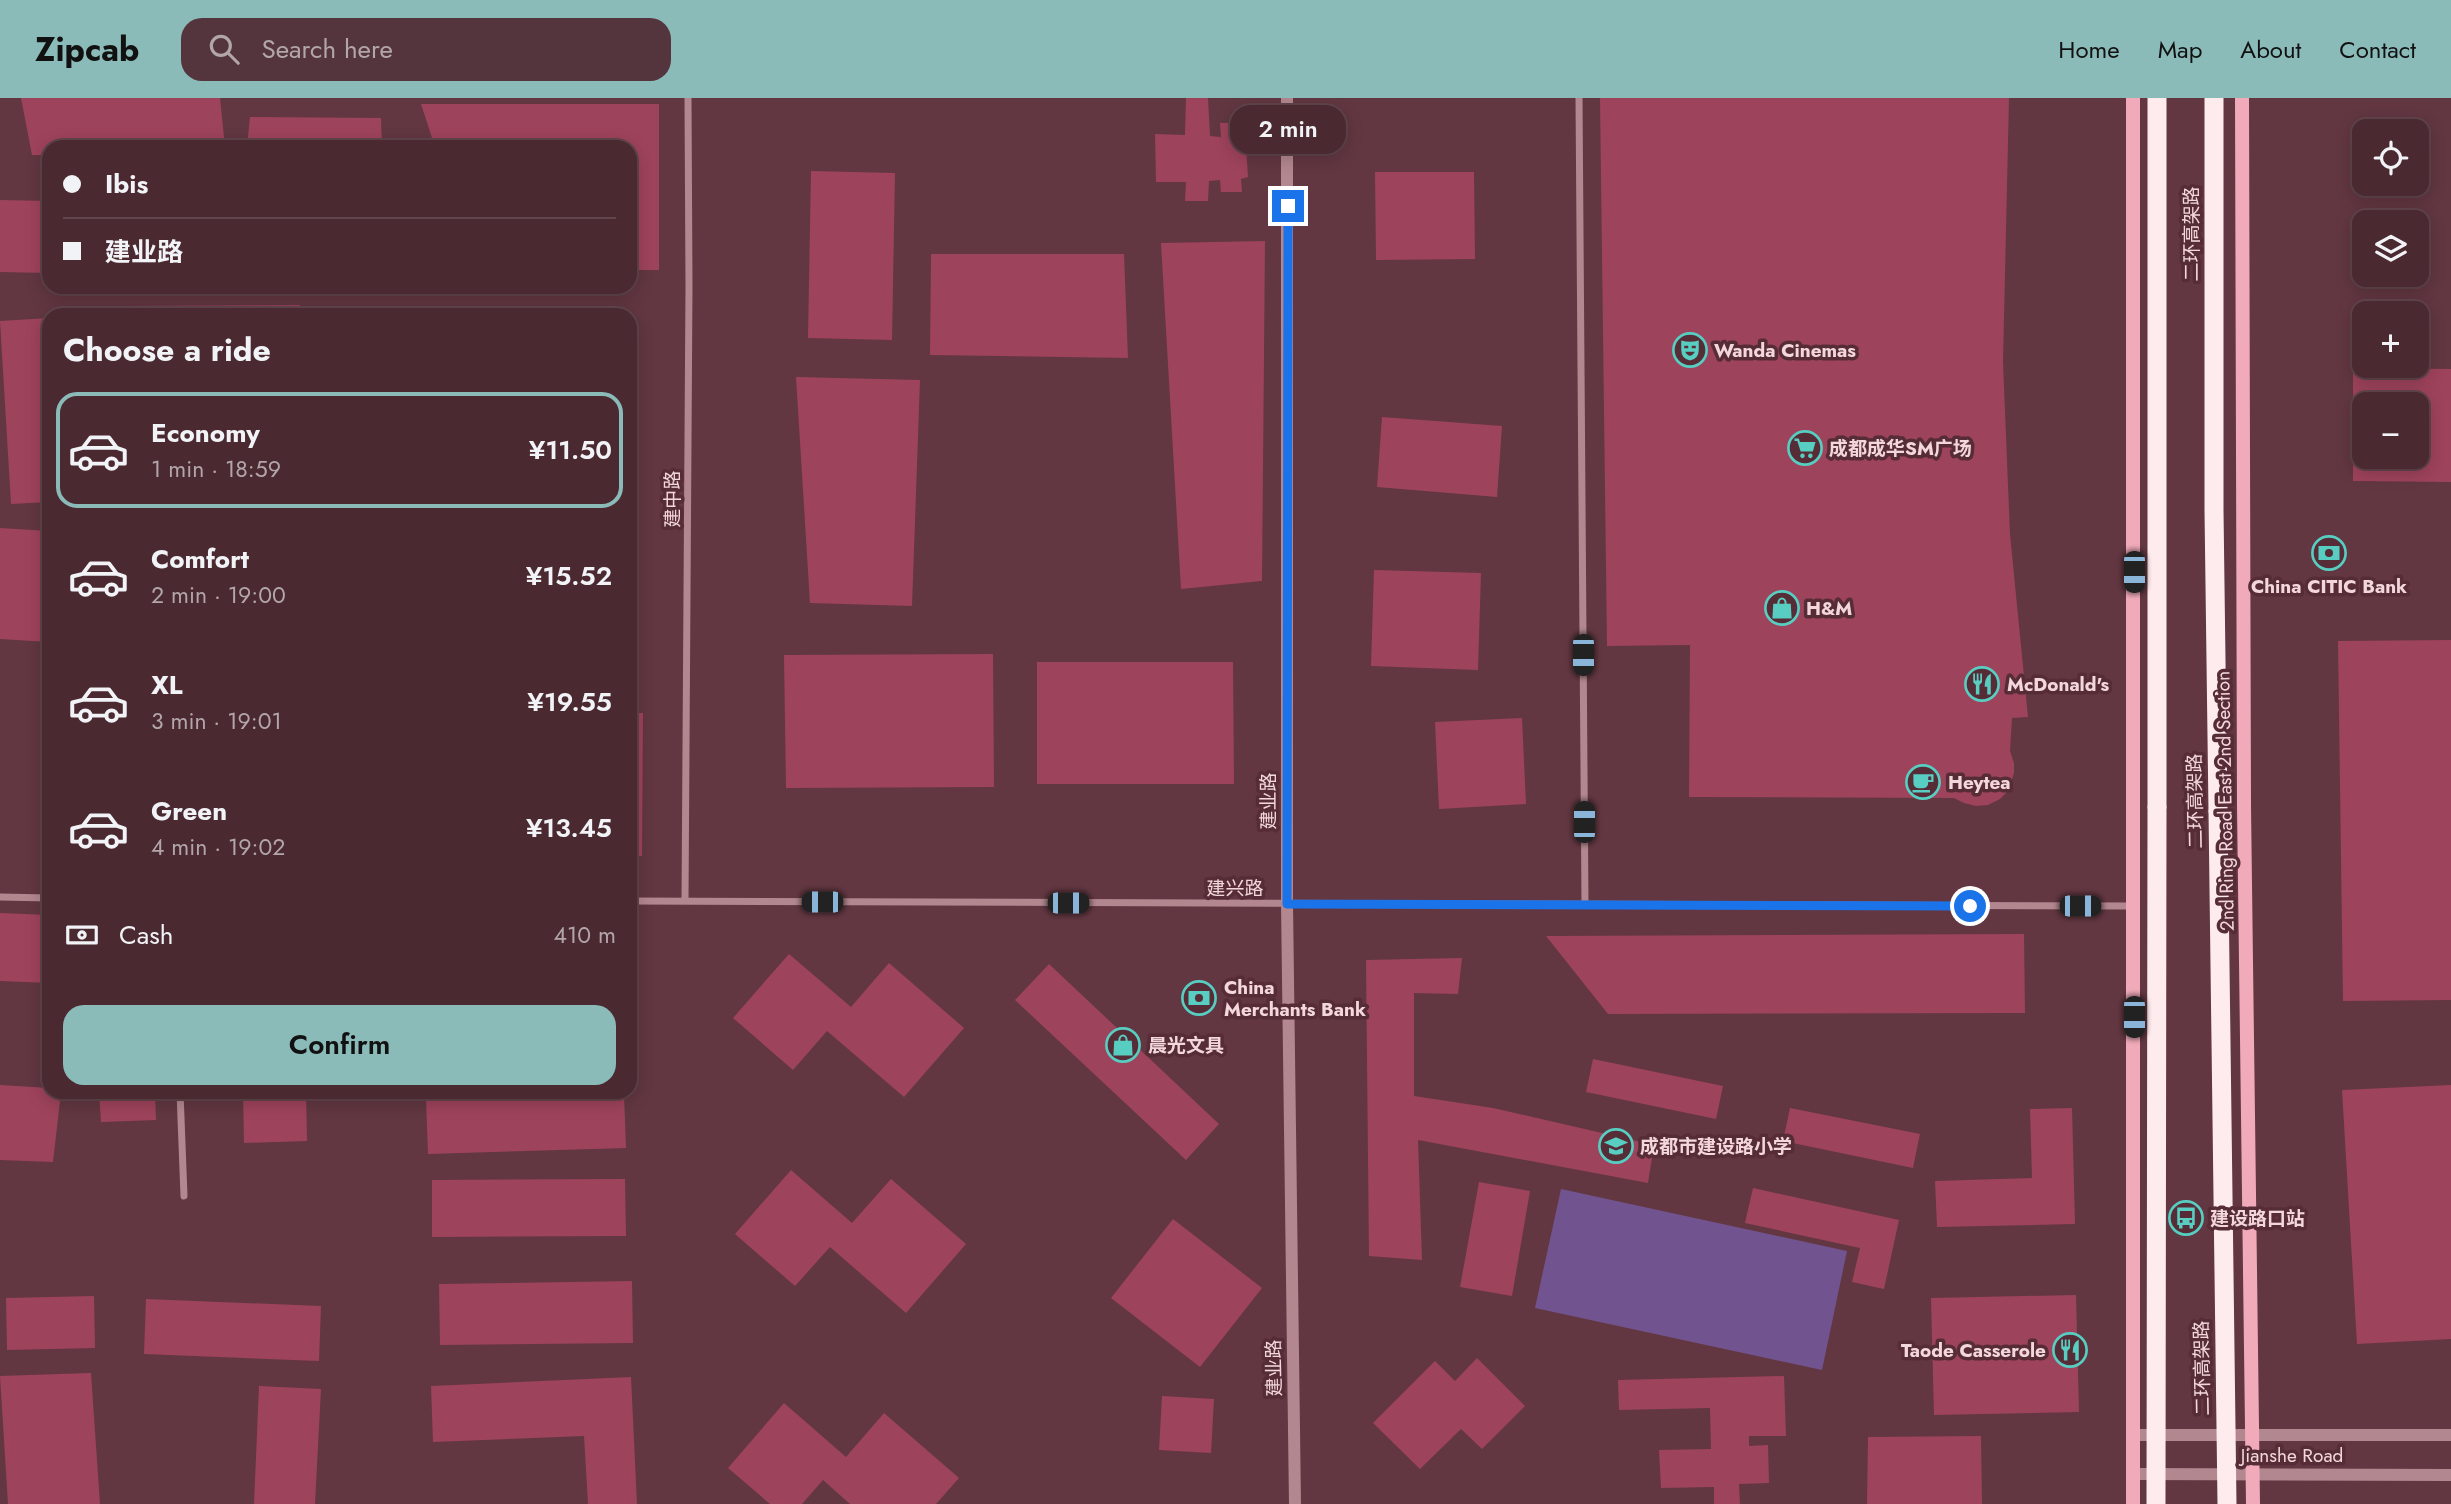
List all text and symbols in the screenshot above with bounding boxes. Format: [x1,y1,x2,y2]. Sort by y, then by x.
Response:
search box [181,18,671,81]
text: Zipcab [35,26,139,73]
icon: search [205,30,243,68]
text: Search here [261,30,393,68]
text: Home [2058,32,2120,67]
text: Map [2158,32,2202,67]
text: About [2240,32,2301,67]
text: Contact [2339,32,2416,67]
callout: 2 min [1230,105,1346,154]
text: 2 min [1258,112,1318,146]
map controls [2352,119,2429,469]
button: locate [2352,119,2429,196]
text: Ibis [105,165,148,203]
street label: 二环高架路 [2178,186,2205,282]
route end [1272,190,1304,222]
button: layers [2352,210,2429,287]
text: 建业路 [105,233,183,271]
button: + [2352,301,2429,378]
text: Choose a ride [63,327,271,373]
theatre icon: Wanda Cinemas [1671,331,1709,369]
place label: Wanda Cinemas [1714,337,1856,364]
button: − [2352,392,2429,469]
text: Economy [151,414,260,452]
icon: car [67,419,130,482]
supermarket icon: 成都成华SM广场 [1786,429,1824,467]
text: ¥11.50 [529,431,612,469]
place label: 成都成华SM广场 [1829,435,1972,462]
text: 1 min · 18:59 [151,452,281,486]
street label: 建中路 [659,470,686,528]
bank icon: China CITIC Bank [2310,534,2348,572]
text: Comfort [151,540,249,578]
icon: car [67,545,130,608]
car [2124,551,2145,593]
text: ¥15.52 [526,557,612,595]
place label: China CITIC Bank [2251,573,2407,600]
text: 2 min · 19:00 [151,578,286,612]
shop icon: H&M [1763,589,1801,627]
place label: H&M [1806,595,1852,622]
car [1573,634,1594,676]
restaurant icon: McDonald's [1963,665,2001,703]
text: XL [151,666,183,704]
icon: car [67,671,130,734]
place label: McDonald's [2007,671,2109,698]
street label: 2nd Ring Road East 2nd Section [2209,671,2241,931]
text: ¥19.55 [527,683,612,721]
text: 3 min · 19:01 [151,704,282,738]
street label: 二环高架路 [2181,753,2209,849]
cafe icon: Heytea [1904,763,1942,801]
place label: Heytea [1948,769,2011,796]
street label: 建业路 [1255,772,1282,830]
text: Green [151,792,227,830]
icon: car [67,797,130,860]
car [1574,801,1595,843]
text: ¥13.45 [526,809,612,847]
text: 4 min · 19:02 [151,830,285,864]
street label: 建兴路 [1206,875,1264,902]
route start [1954,890,1986,922]
car [802,892,844,913]
car [1048,893,1090,914]
car [2060,896,2102,917]
icon: cash [63,916,101,954]
text: Cash [119,916,173,954]
text: 410 m [554,918,616,952]
place label: China Merchants Bank [1224,974,1366,1023]
bank icon: China Merchants Bank [1180,979,1218,1017]
car [2124,996,2145,1038]
button: Confirm [63,1005,616,1085]
shop icon: 晨光文具 [1104,1026,1142,1064]
place label: 晨光文具 [1148,1032,1224,1059]
school or university icon: 成都市建设路小学 [1597,1127,1635,1165]
place label: 成都市建设路小学 [1640,1133,1792,1160]
bus stop icon: 建设路口站 [2167,1199,2205,1237]
place label: 建设路口站 [2210,1205,2305,1232]
street label: 二环高架路 [2188,1320,2216,1416]
restaurant icon: Taode Casserole [2051,1331,2089,1369]
place label: Taode Casserole [1901,1337,2046,1364]
street label: 建业路 [1260,1339,1288,1397]
street label: Jianshe Road [2238,1442,2343,1469]

